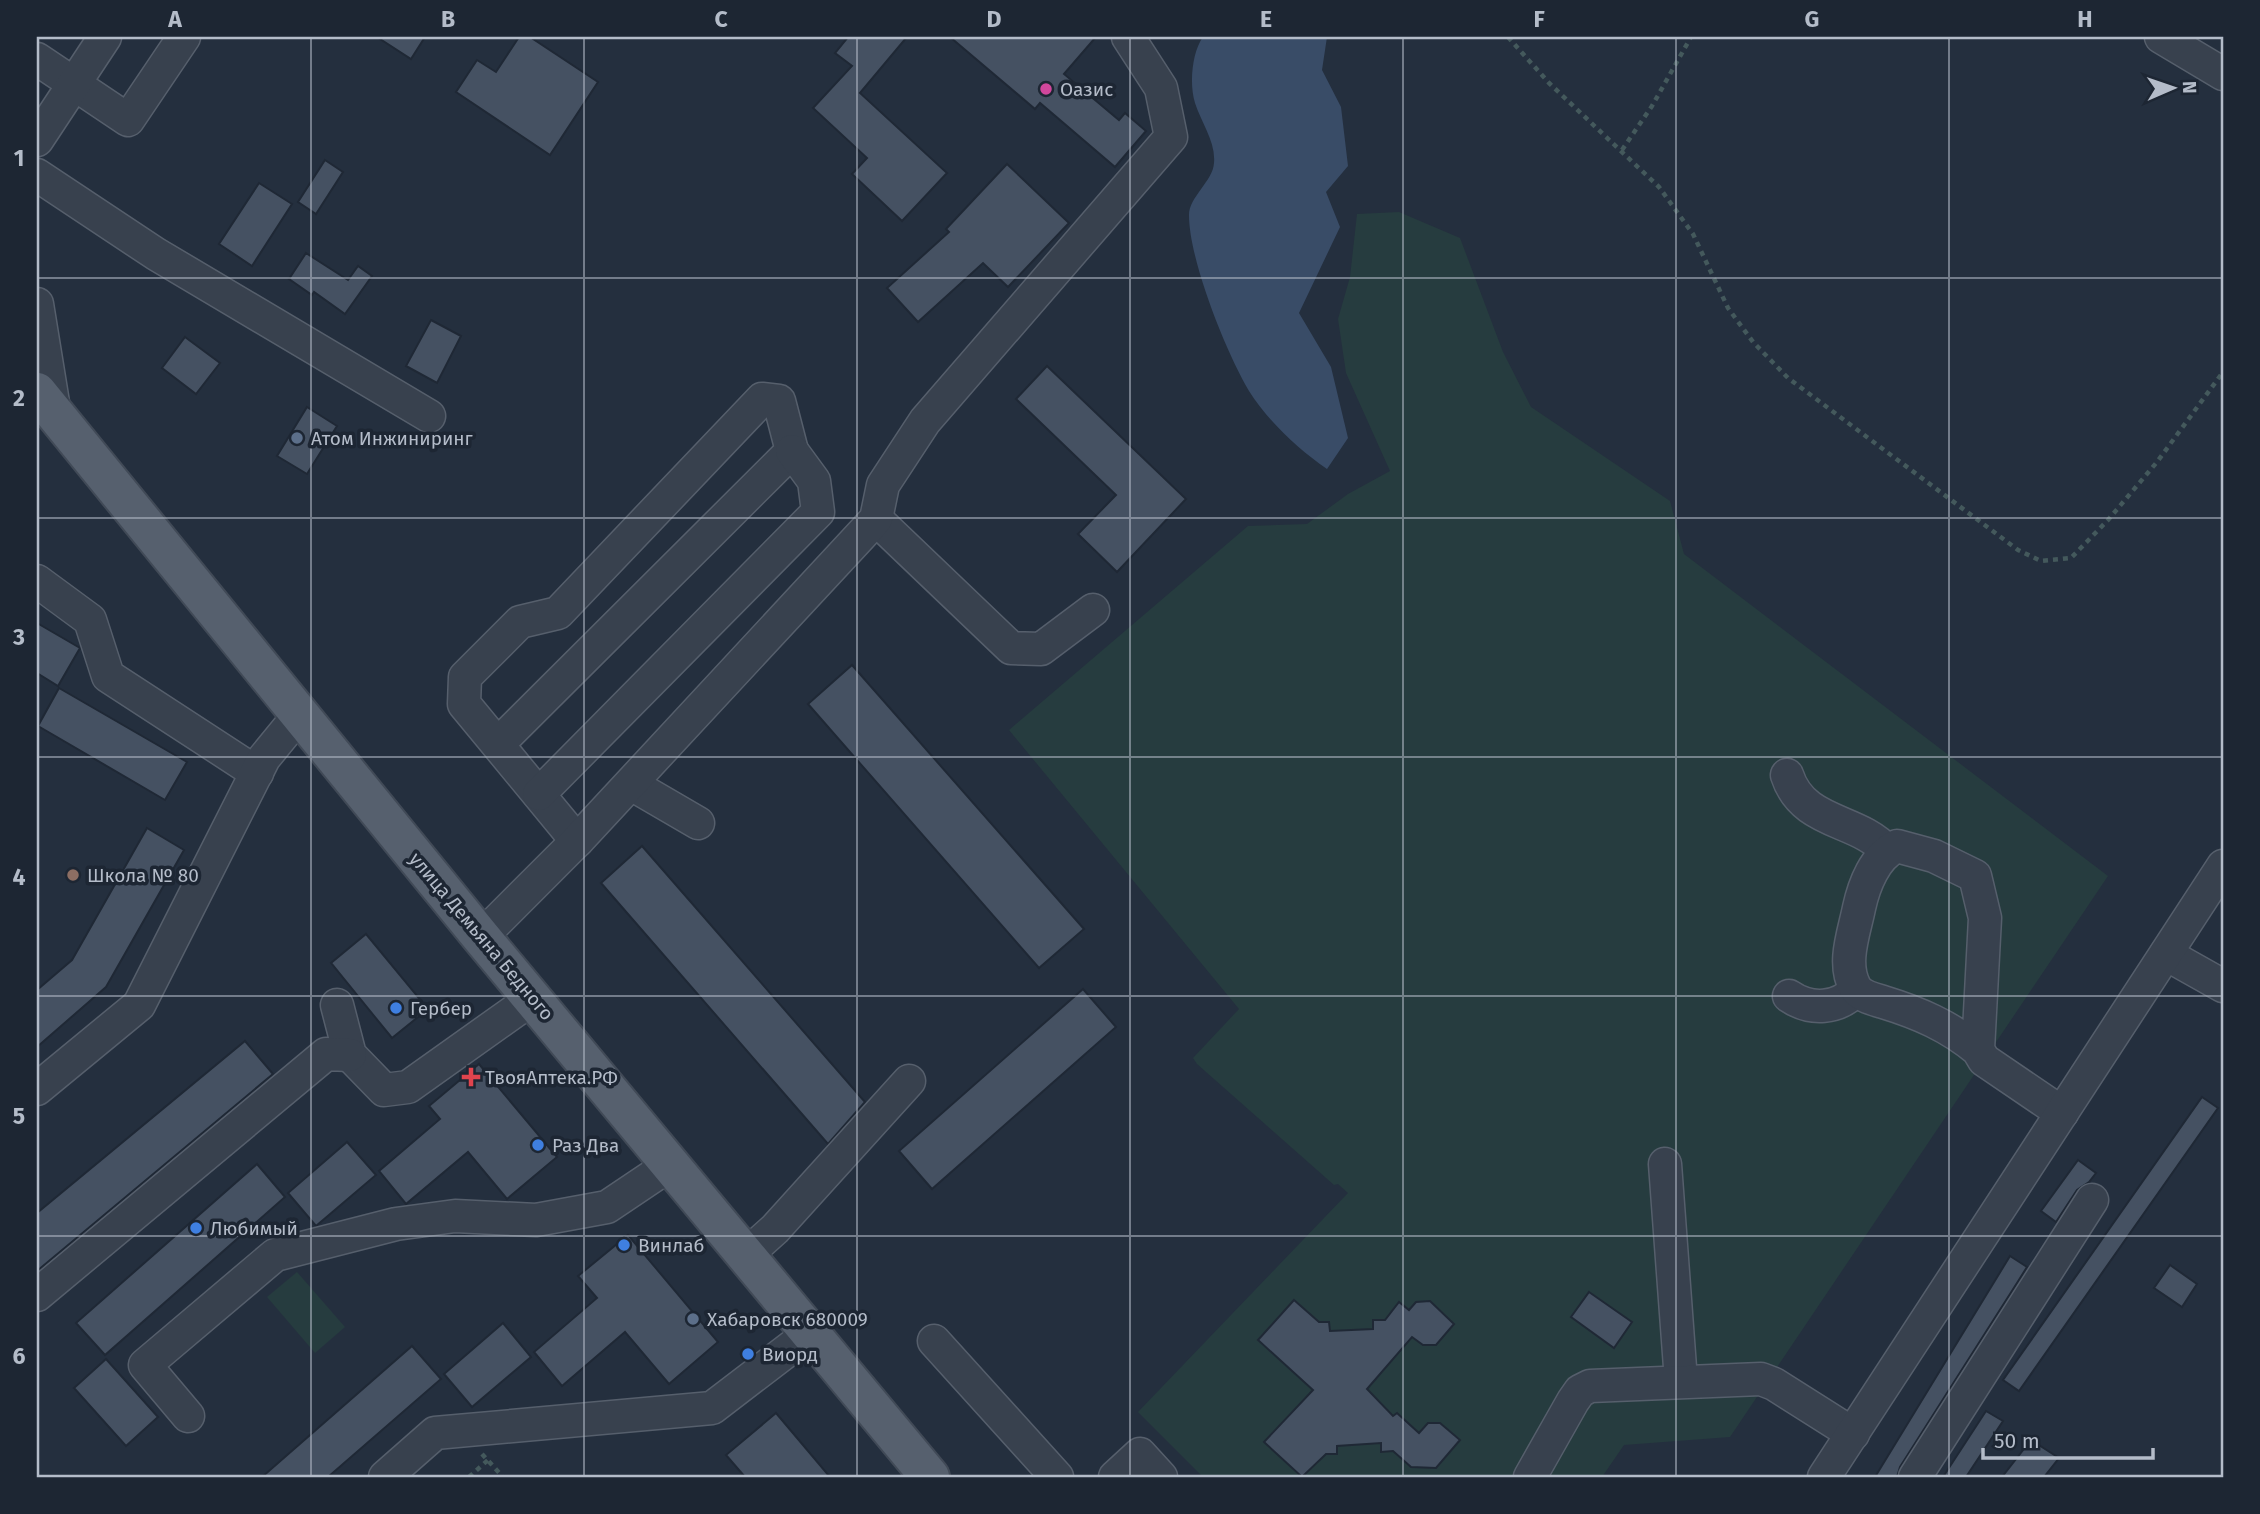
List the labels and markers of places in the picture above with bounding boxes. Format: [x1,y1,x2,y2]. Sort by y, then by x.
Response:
place label: Оазис [1060,78,1113,101]
marker: Оазис [1038,81,1054,97]
place label: Атом Инжиниринг [311,427,474,450]
marker: Атом Инжиниринг [289,430,305,446]
place label: Школа № 80 [87,864,199,887]
marker: Школа № 80 [65,867,81,883]
place label: Гербер [410,997,472,1020]
marker: Гербер [388,1000,404,1016]
place label: ТвояАптека.РФ [485,1066,618,1089]
marker: ТвояАптека.РФ [463,1069,479,1085]
place label: Раз Два [552,1134,619,1157]
marker: Раз Два [530,1137,546,1153]
place label: Любимый [210,1217,298,1240]
marker: Любимый [188,1220,204,1236]
place label: Винлаб [638,1234,705,1257]
marker: Винлаб [616,1237,632,1253]
place label: Хабаровск 680009 [707,1308,868,1331]
marker: Хабаровск 680009 [685,1311,701,1327]
place label: Виорд [762,1343,818,1366]
marker: Виорд [740,1346,756,1362]

